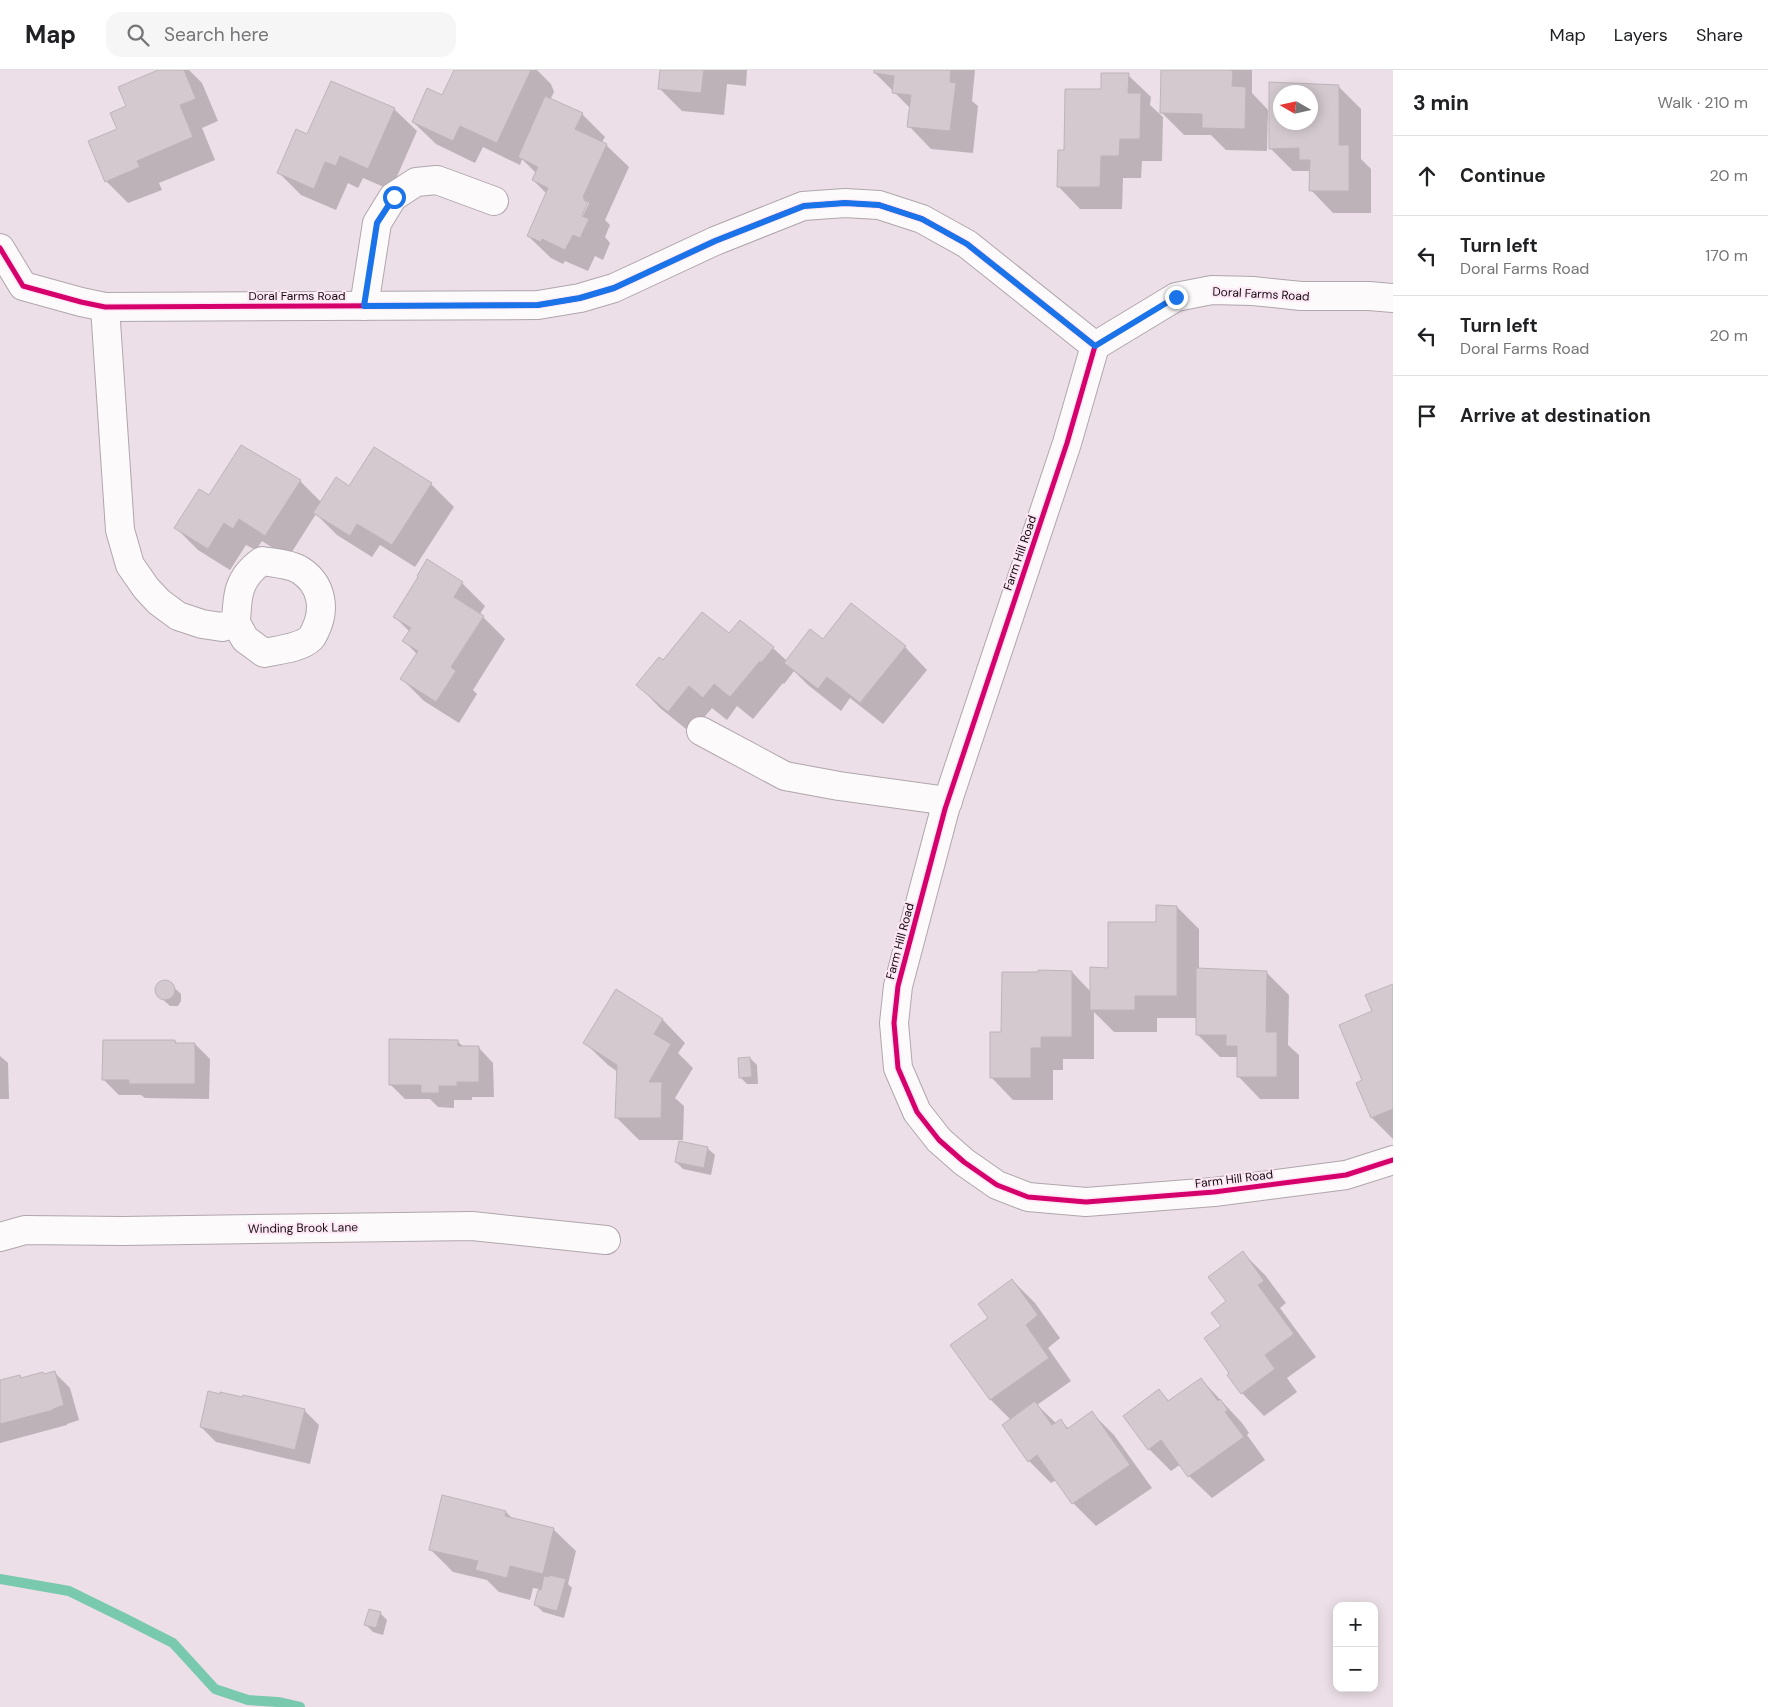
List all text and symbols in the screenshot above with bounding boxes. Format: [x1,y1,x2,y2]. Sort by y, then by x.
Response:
search box [106,12,456,57]
text: Map [25,19,76,50]
icon: search [124,21,152,49]
text: Search here [164,22,269,47]
text: Map [1550,23,1586,47]
text: Layers [1614,23,1668,47]
text: Share [1696,23,1743,47]
north arrow [1273,85,1318,130]
text: 3 min [1413,89,1469,117]
text: Walk · 210 m [1658,92,1748,113]
icon: ahead [1413,162,1441,190]
text: Continue [1460,163,1546,188]
text: 20 m [1709,165,1748,186]
route start [383,186,406,209]
text: Turn left [1460,233,1538,258]
icon: left [1413,242,1441,270]
text: 170 m [1705,245,1748,266]
text: Doral Farms Road [1460,258,1589,279]
street label: Doral Farms Road [1212,283,1310,305]
route end [1165,286,1188,309]
street label: Doral Farms Road [248,288,346,304]
text: Turn left [1460,313,1538,338]
icon: left [1413,322,1441,350]
text: 20 m [1709,325,1748,346]
text: Doral Farms Road [1460,338,1589,359]
icon: arrive [1413,402,1441,430]
text: Arrive at destination [1460,403,1651,428]
street label: Farm Hill Road [1000,513,1040,593]
street label: Farm Hill Road [882,901,918,981]
street label: Farm Hill Road [1194,1166,1274,1192]
street label: Winding Brook Lane [248,1219,358,1237]
map controls [1333,1602,1378,1692]
button: + [1333,1602,1378,1647]
button: − [1333,1647,1378,1692]

